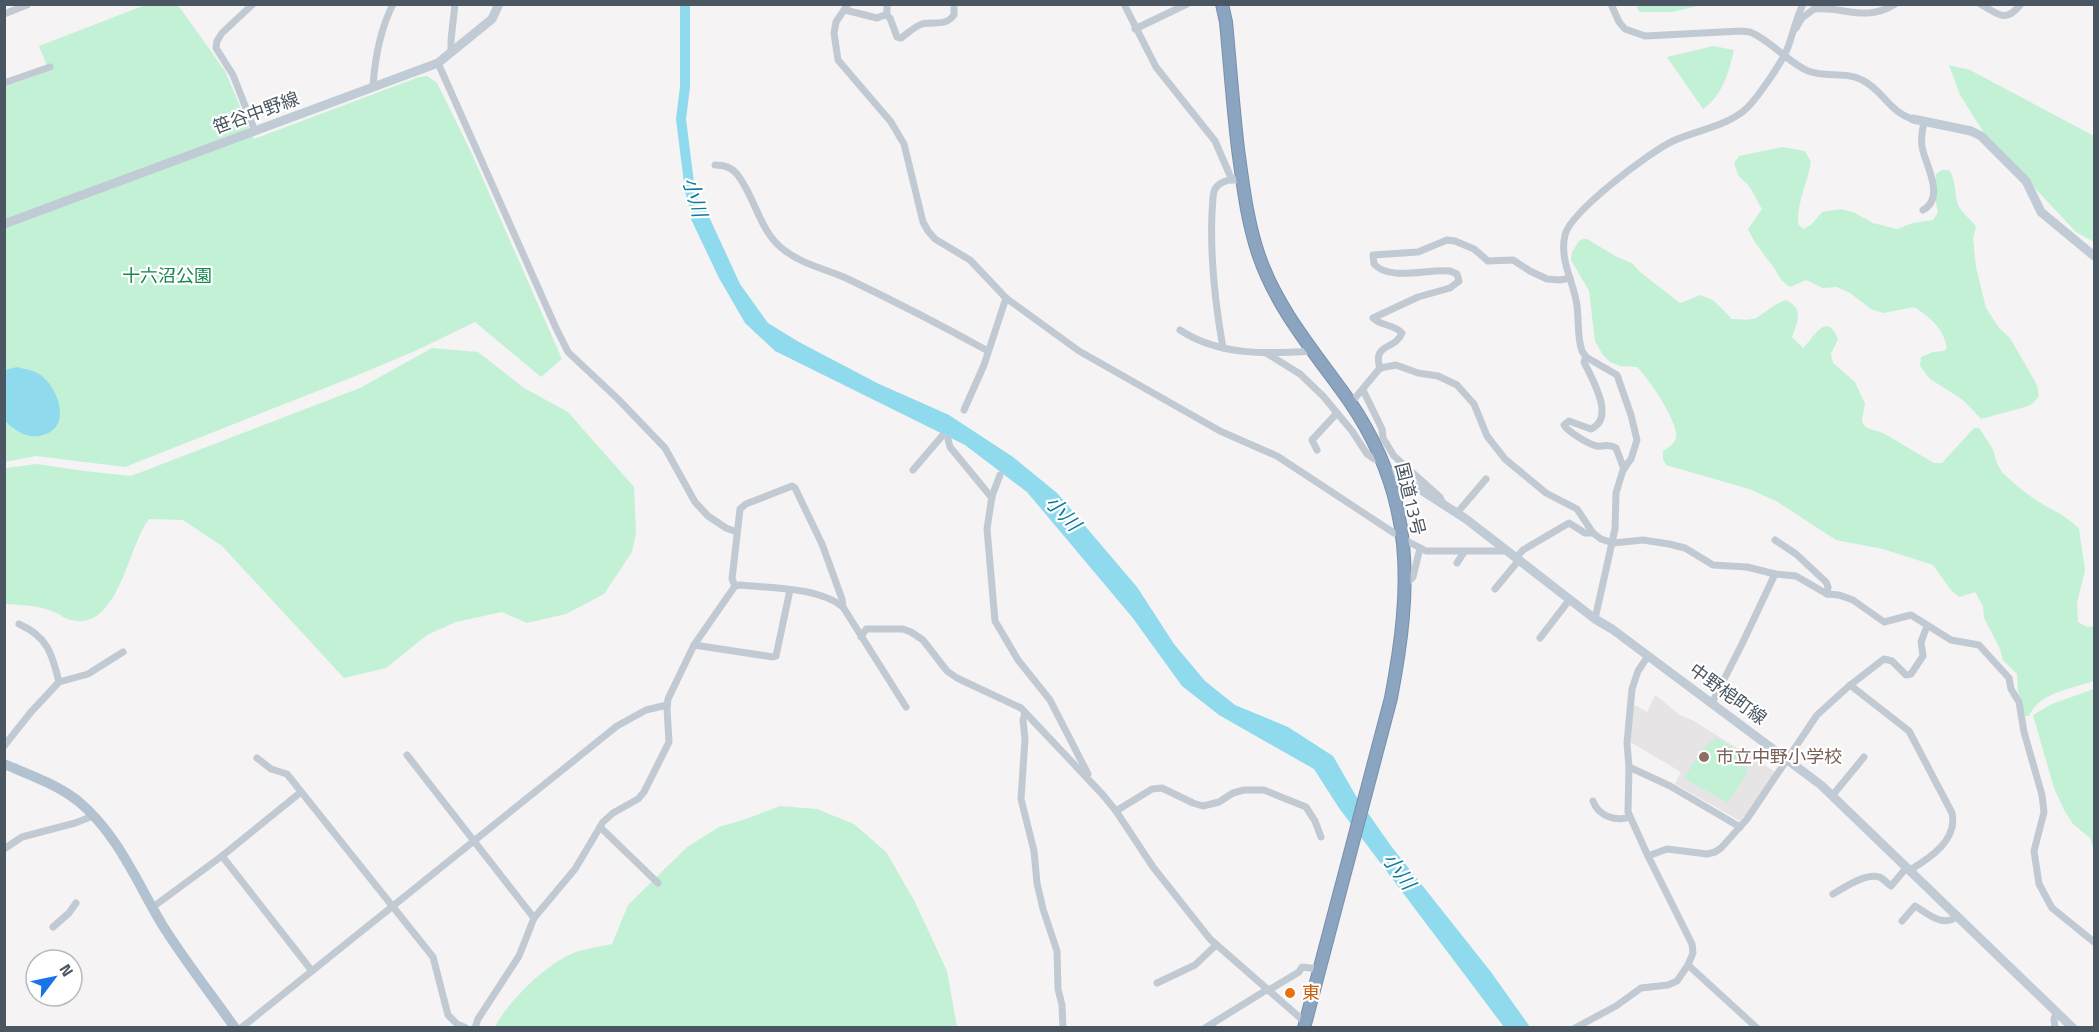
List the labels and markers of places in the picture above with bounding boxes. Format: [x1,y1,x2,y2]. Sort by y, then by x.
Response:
place label: 市立中野小学校 [1716,743,1842,770]
marker: 市立中野小学校 [1697,750,1711,764]
place label: 東 [1302,979,1320,1006]
marker: 東 [1283,986,1297,1000]

